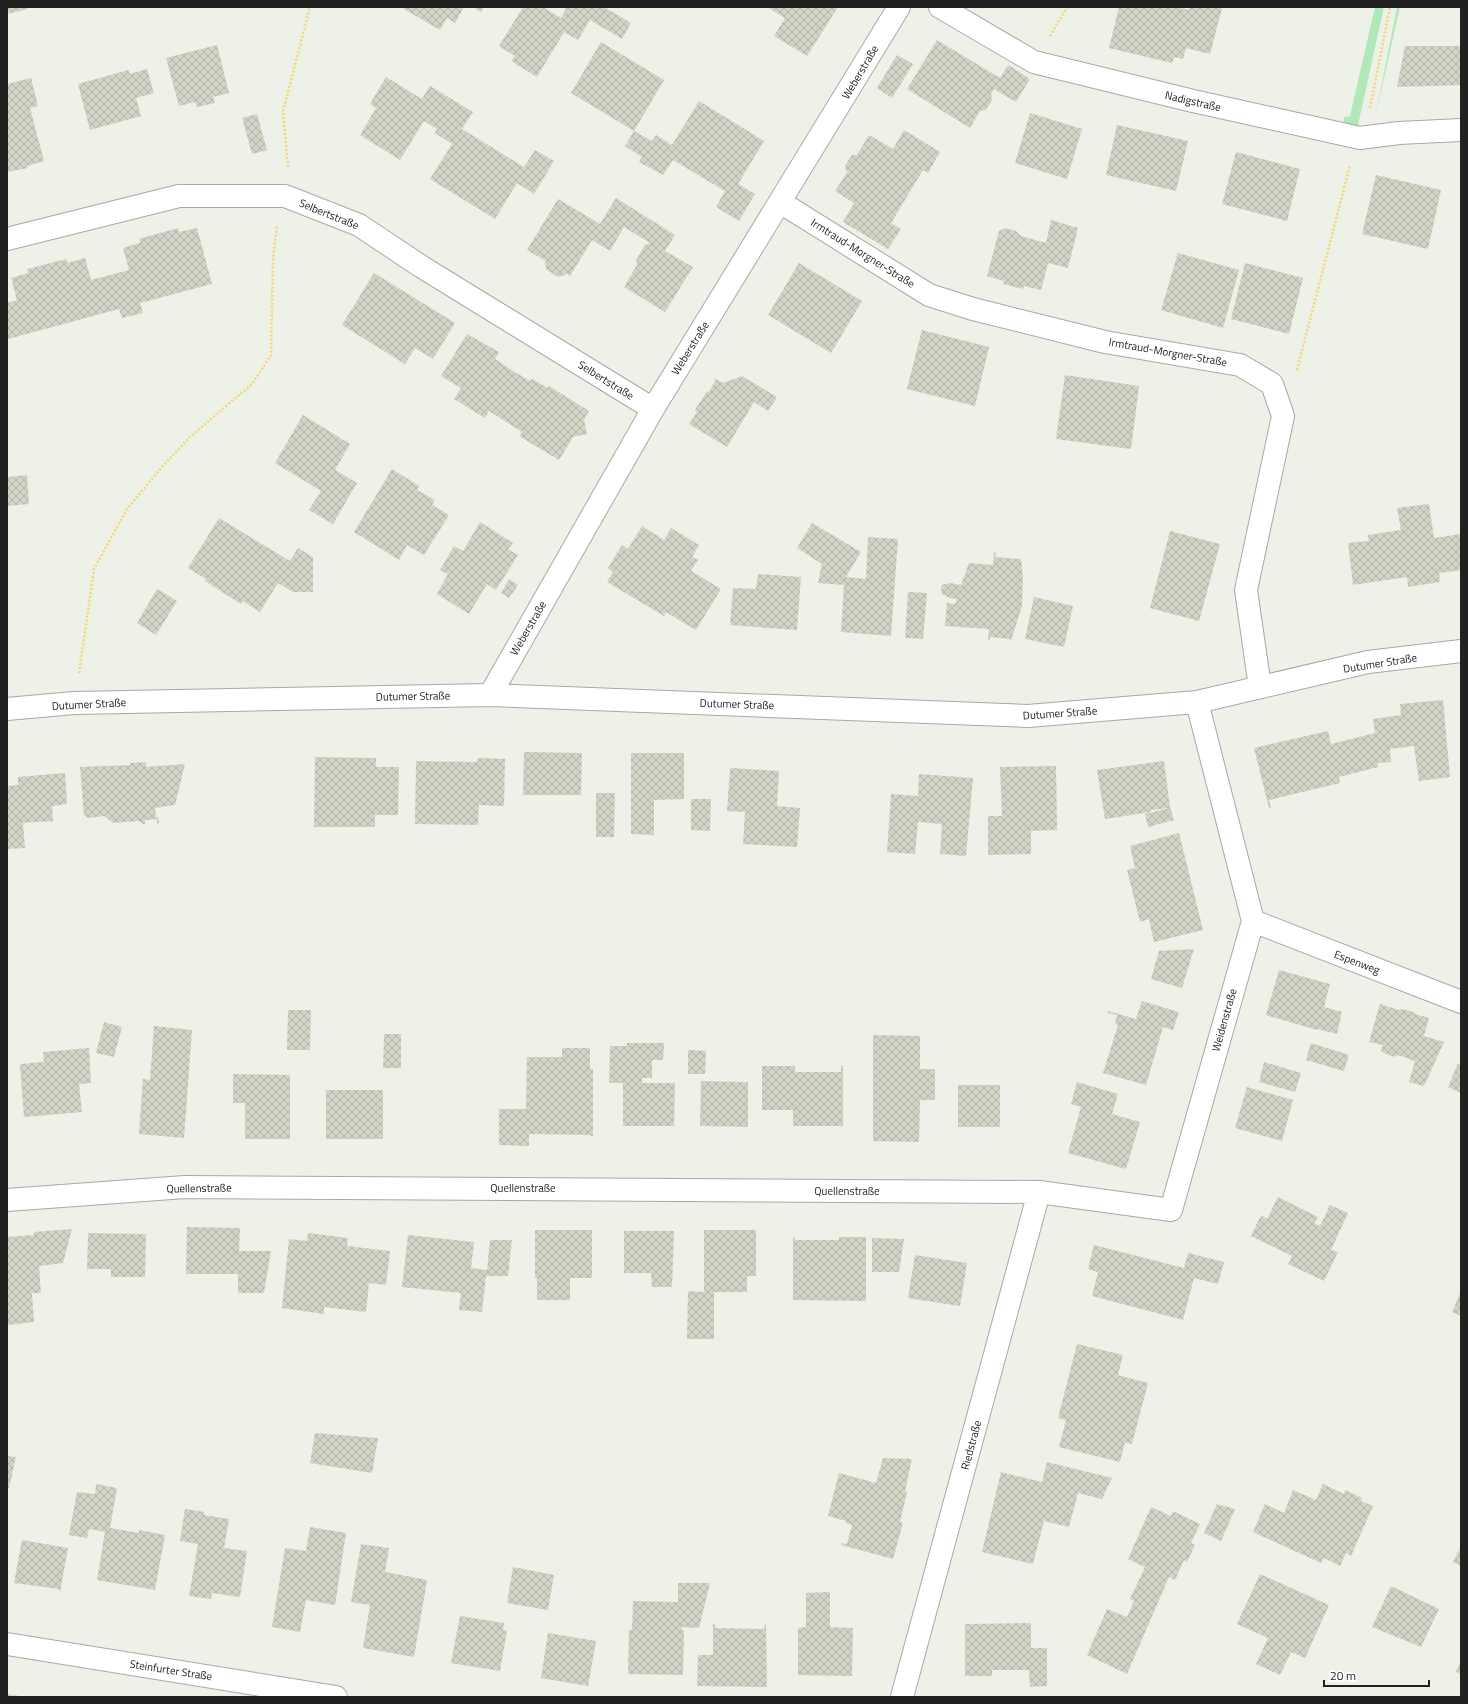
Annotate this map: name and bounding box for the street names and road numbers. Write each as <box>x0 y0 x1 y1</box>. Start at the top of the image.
street label: Weberstraße <box>838 42 883 102</box>
street label: Nadigstraße <box>1163 87 1223 115</box>
street label: Selbertstraße <box>297 195 362 233</box>
street label: Irmtraud-Morgner-Straße <box>808 214 918 292</box>
street label: Weberstraße <box>667 318 713 378</box>
street label: Irmtraud-Morgner-Straße <box>1108 334 1229 370</box>
street label: Selbertstraße <box>575 356 637 404</box>
street label: Weberstraße <box>506 597 550 658</box>
street label: Dutumer Straße <box>1342 649 1418 677</box>
street label: Dutumer Straße <box>376 687 451 705</box>
street label: Dutumer Straße <box>51 694 127 714</box>
street label: Dutumer Straße <box>699 695 775 713</box>
street label: Dutumer Straße <box>1022 702 1098 724</box>
street label: Espenweg <box>1332 946 1383 978</box>
street label: Weidenstraße <box>1207 986 1241 1053</box>
street label: Quellenstraße <box>166 1179 232 1197</box>
street label: Quellenstraße <box>490 1180 556 1196</box>
street label: Quellenstraße <box>814 1183 880 1199</box>
street label: Riedstraße <box>957 1418 985 1472</box>
street label: Steinfurter Straße <box>129 1656 214 1684</box>

